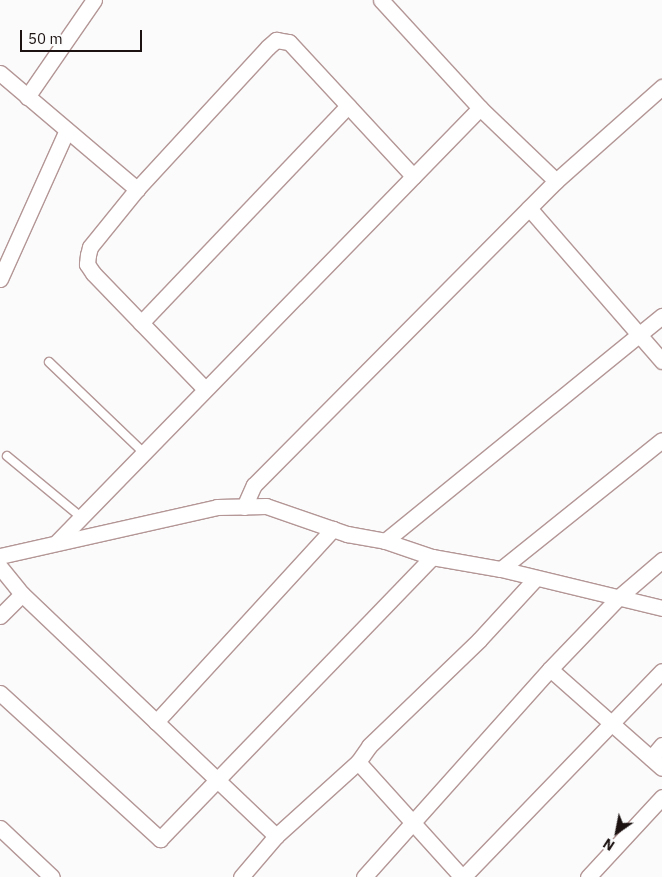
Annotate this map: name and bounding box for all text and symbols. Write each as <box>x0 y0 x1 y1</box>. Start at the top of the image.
scale bar <box>22 20 145 52</box>
text: 50 m <box>28 29 63 48</box>
north arrow <box>592 807 642 857</box>
text: N <box>600 834 618 855</box>

